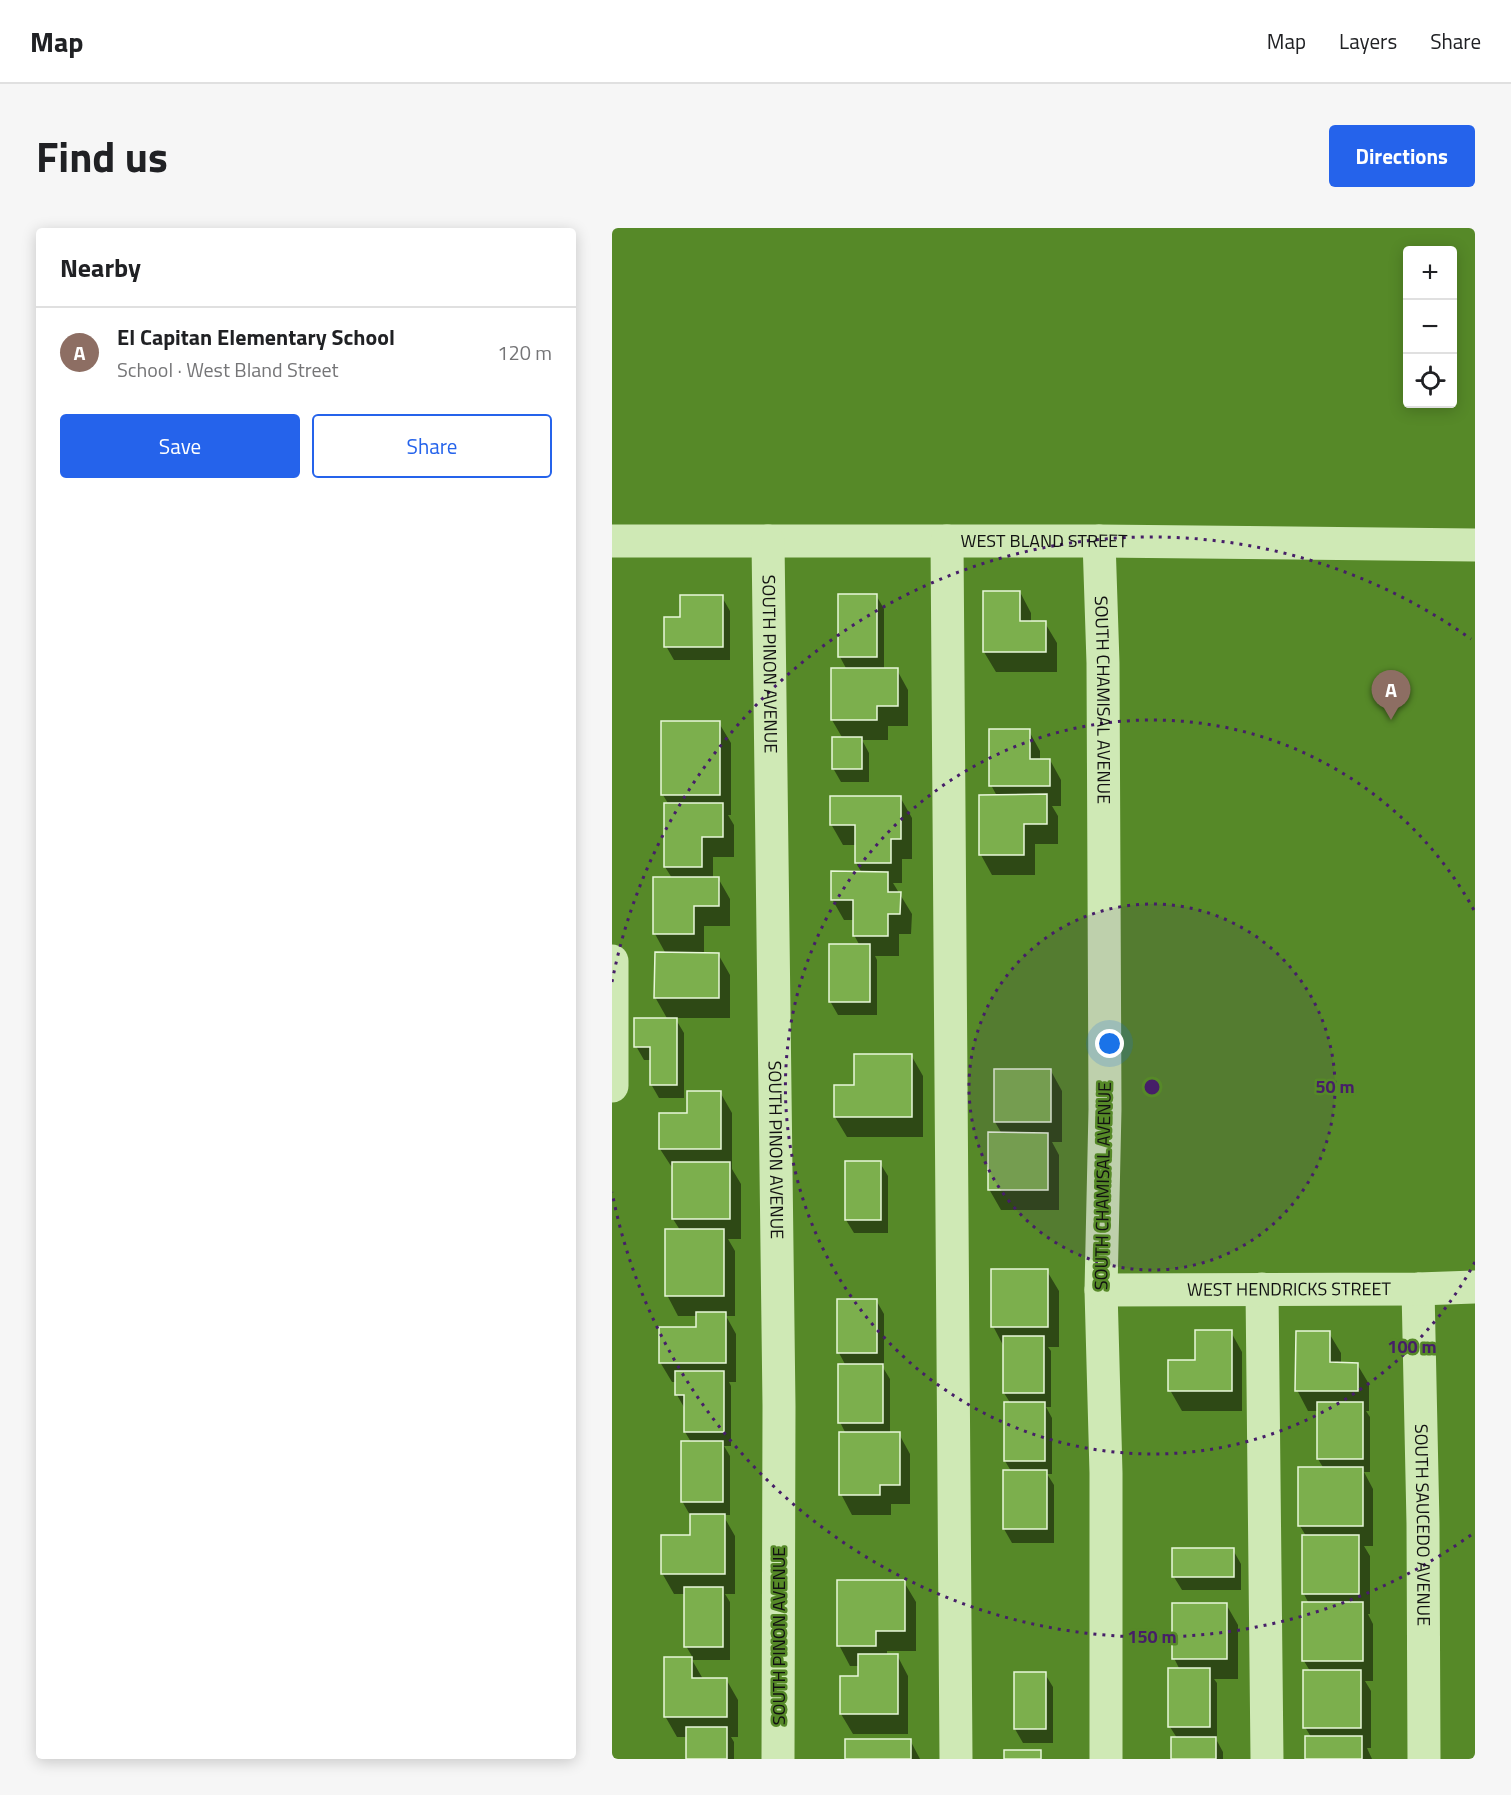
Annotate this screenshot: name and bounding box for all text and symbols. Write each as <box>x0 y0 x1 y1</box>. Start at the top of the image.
text: Map <box>30 20 84 63</box>
text: Map <box>1267 25 1306 57</box>
text: Layers <box>1339 25 1397 57</box>
text: Share <box>1430 25 1481 57</box>
text: Find us <box>36 124 168 188</box>
button: Directions <box>1329 125 1475 187</box>
map controls <box>1403 246 1457 408</box>
button: + <box>1403 246 1457 300</box>
text: Nearby <box>60 248 141 287</box>
button: − <box>1403 300 1457 354</box>
text: El Capitan Elementary School <box>117 320 395 354</box>
text: A <box>73 337 86 368</box>
text: 120 m <box>497 337 552 368</box>
text: School · West Bland Street <box>117 354 339 385</box>
button: locate <box>1403 354 1457 408</box>
button: Save <box>60 414 300 478</box>
button: Share <box>312 414 552 478</box>
street label: WEST BLAND STREET <box>960 527 1128 554</box>
street label: SOUTH PINON AVENUE <box>755 575 785 753</box>
street label: SOUTH CHAMISAL AVENUE <box>1088 595 1118 804</box>
pin: A <box>1372 670 1410 720</box>
your location <box>1095 1029 1124 1058</box>
street label: SOUTH PINON AVENUE <box>762 1060 791 1239</box>
text: 50 m <box>1315 1073 1355 1100</box>
centre of rings <box>1142 1077 1162 1097</box>
street label: SOUTH CHAMISAL AVENUE <box>1087 1082 1118 1290</box>
street label: WEST HENDRICKS STREET <box>1187 1275 1392 1303</box>
text: 100 m <box>1387 1333 1437 1360</box>
street label: SOUTH SAUCEDO AVENUE <box>1408 1424 1437 1626</box>
street label: SOUTH PINON AVENUE <box>765 1547 792 1725</box>
text: 150 m <box>1127 1623 1177 1650</box>

